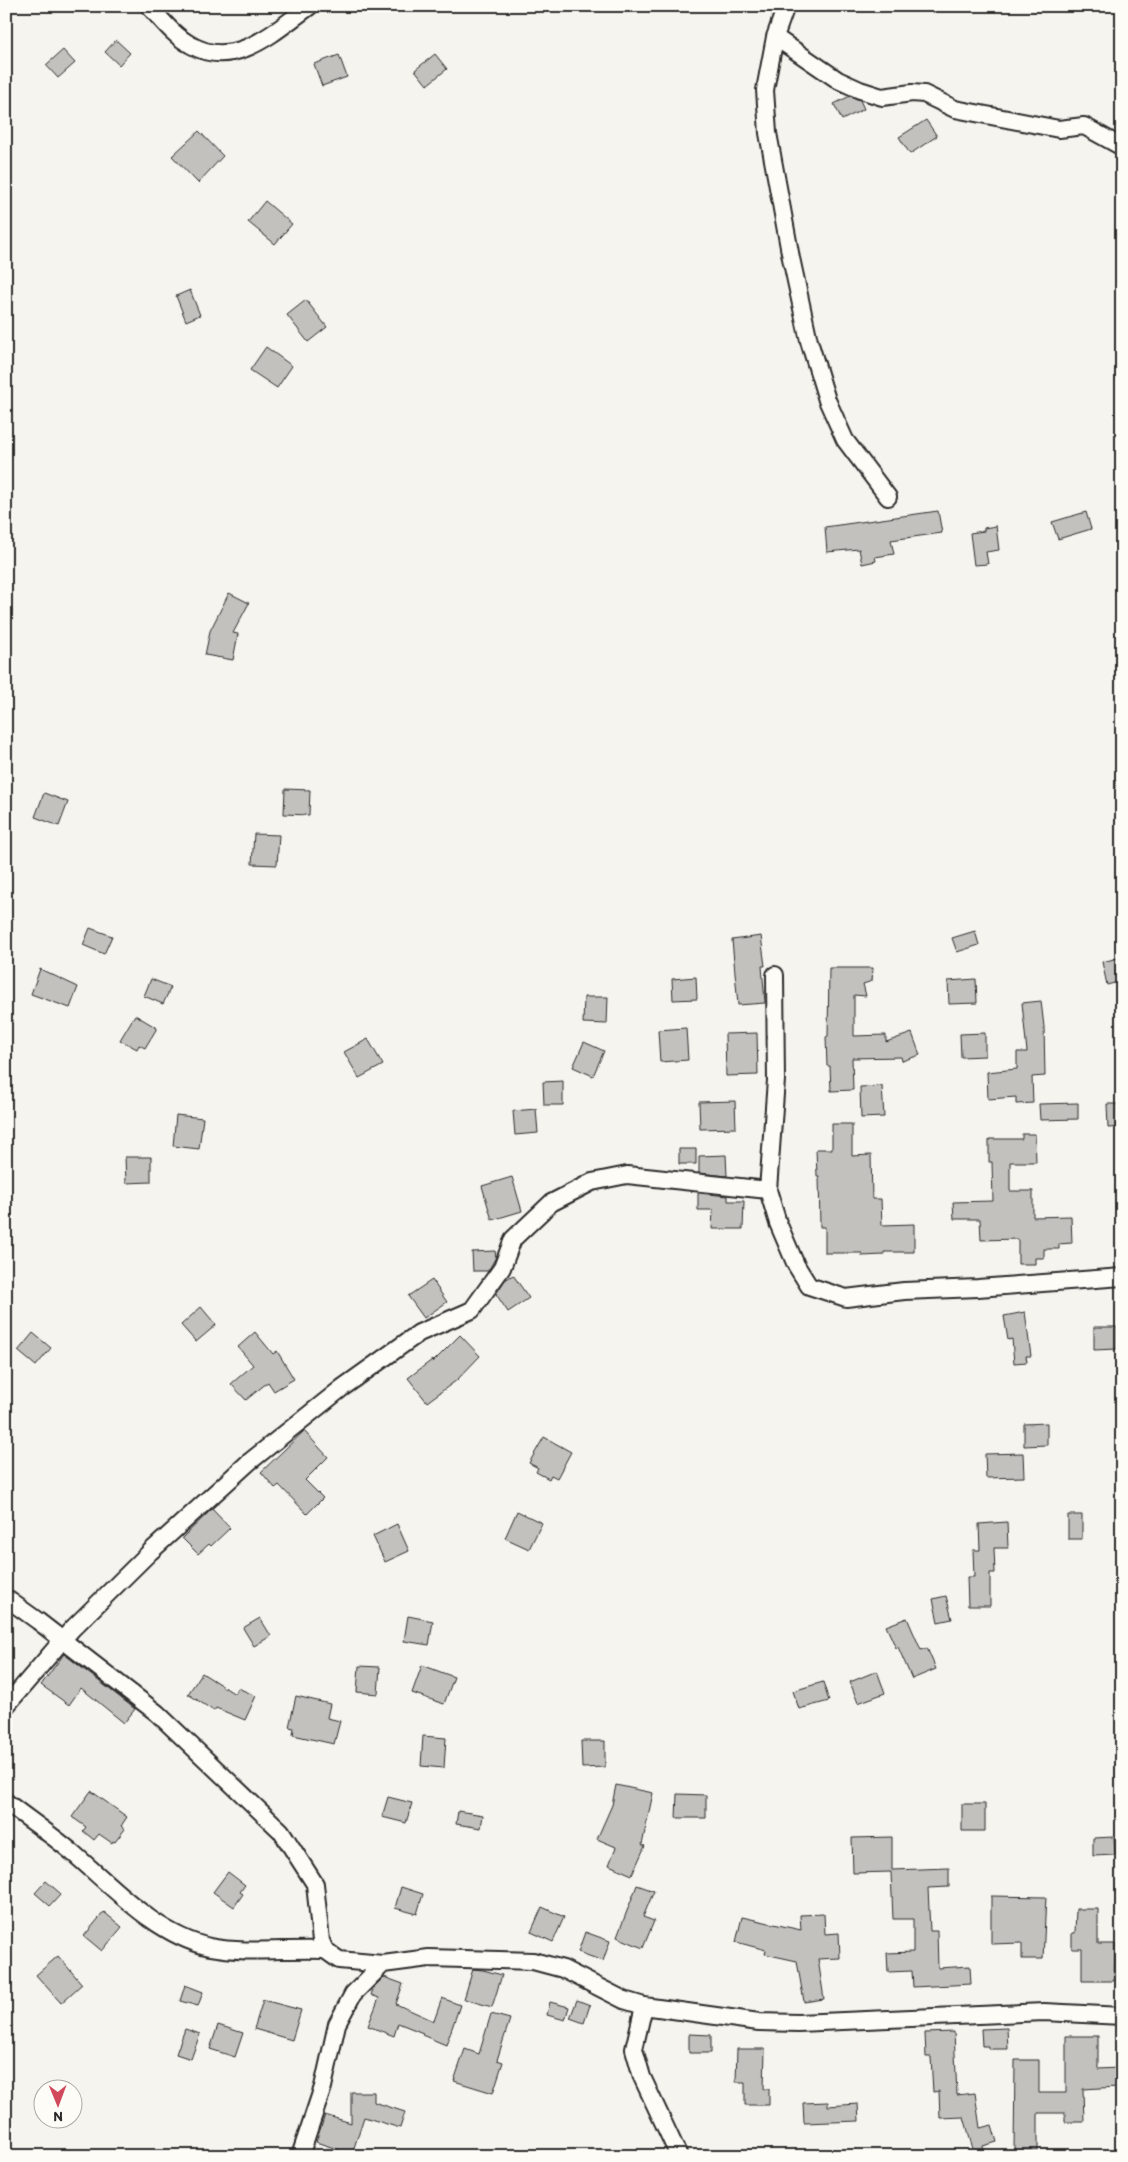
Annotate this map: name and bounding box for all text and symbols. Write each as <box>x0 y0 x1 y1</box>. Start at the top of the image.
north arrow <box>32 2080 82 2130</box>
text: N <box>53 2108 63 2125</box>

